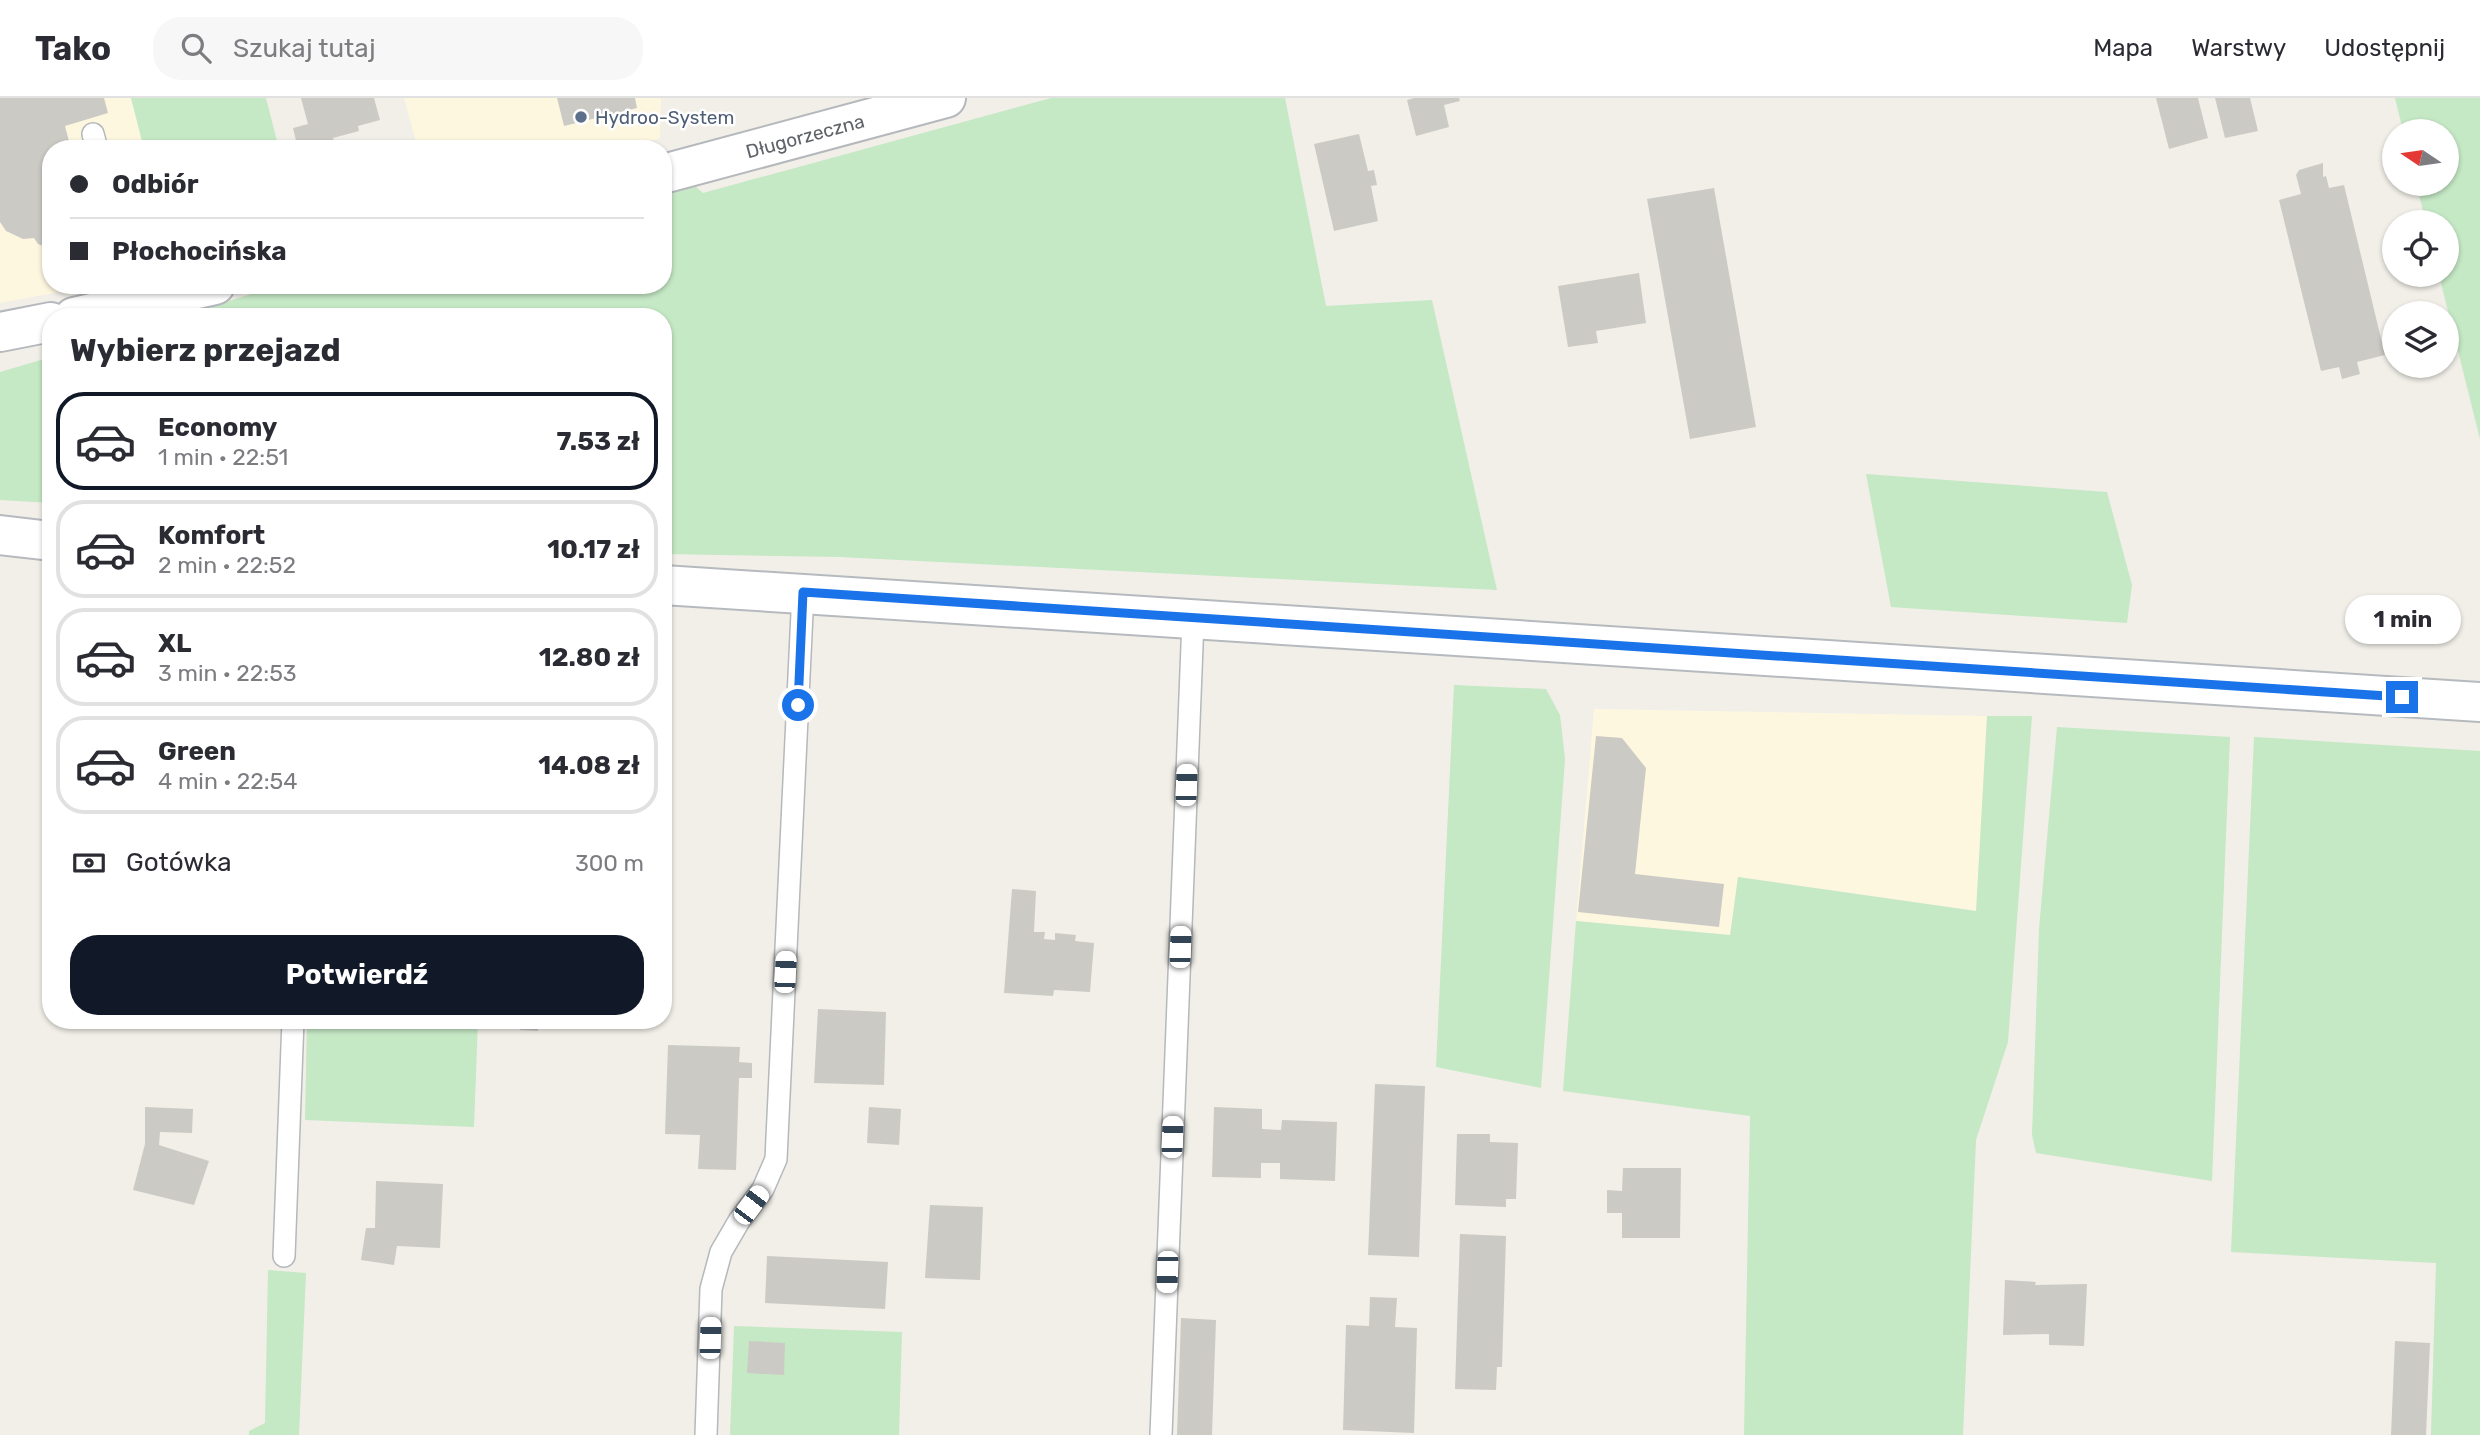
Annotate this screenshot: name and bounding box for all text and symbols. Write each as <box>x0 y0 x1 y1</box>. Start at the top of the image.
search box <box>153 17 643 80</box>
text: Tako <box>35 29 111 68</box>
icon: search <box>177 29 215 67</box>
text: Szukaj tutaj <box>233 33 376 64</box>
text: Mapa <box>2093 34 2153 62</box>
text: Warstwy <box>2191 34 2286 62</box>
text: Udostępnij <box>2324 34 2445 62</box>
place label: Hydroo-System <box>595 106 734 129</box>
marker: Hydroo-System <box>573 109 589 125</box>
street label: Długorzeczna <box>743 109 867 163</box>
north arrow <box>2382 119 2459 196</box>
map controls <box>2382 119 2459 378</box>
text: Odbiór <box>112 169 198 200</box>
button: locate <box>2382 210 2459 287</box>
text: Płochocińska <box>112 236 287 267</box>
button: layers <box>2382 301 2459 378</box>
text: Wybierz przejazd <box>70 331 341 369</box>
icon: car <box>74 410 137 473</box>
text: Economy <box>158 412 277 443</box>
text: 7.53 zł <box>556 426 640 457</box>
text: 1 min · 22:51 <box>158 443 288 471</box>
icon: car <box>74 518 137 581</box>
text: Komfort <box>158 520 265 551</box>
text: 10.17 zł <box>547 534 640 565</box>
text: 2 min · 22:52 <box>158 551 296 579</box>
callout: 1 min <box>2344 596 2460 644</box>
text: 1 min <box>2374 605 2432 633</box>
icon: car <box>74 626 137 689</box>
text: XL <box>158 628 191 659</box>
text: 12.80 zł <box>539 642 640 673</box>
text: 3 min · 22:53 <box>158 659 297 687</box>
route end <box>2386 681 2418 713</box>
route start <box>782 689 814 721</box>
icon: car <box>74 734 137 797</box>
text: Green <box>158 736 236 767</box>
text: 14.08 zł <box>538 750 640 781</box>
car <box>1175 764 1198 806</box>
text: 4 min · 22:54 <box>158 767 298 795</box>
icon: cash <box>70 844 108 882</box>
text: Gotówka <box>126 847 232 878</box>
text: 300 m <box>575 849 644 877</box>
car <box>1169 926 1192 968</box>
button: Potwierdź <box>70 935 644 1015</box>
car <box>774 950 797 994</box>
car <box>1161 1116 1184 1158</box>
car <box>730 1182 773 1228</box>
car <box>1156 1251 1179 1293</box>
car <box>699 1317 722 1359</box>

